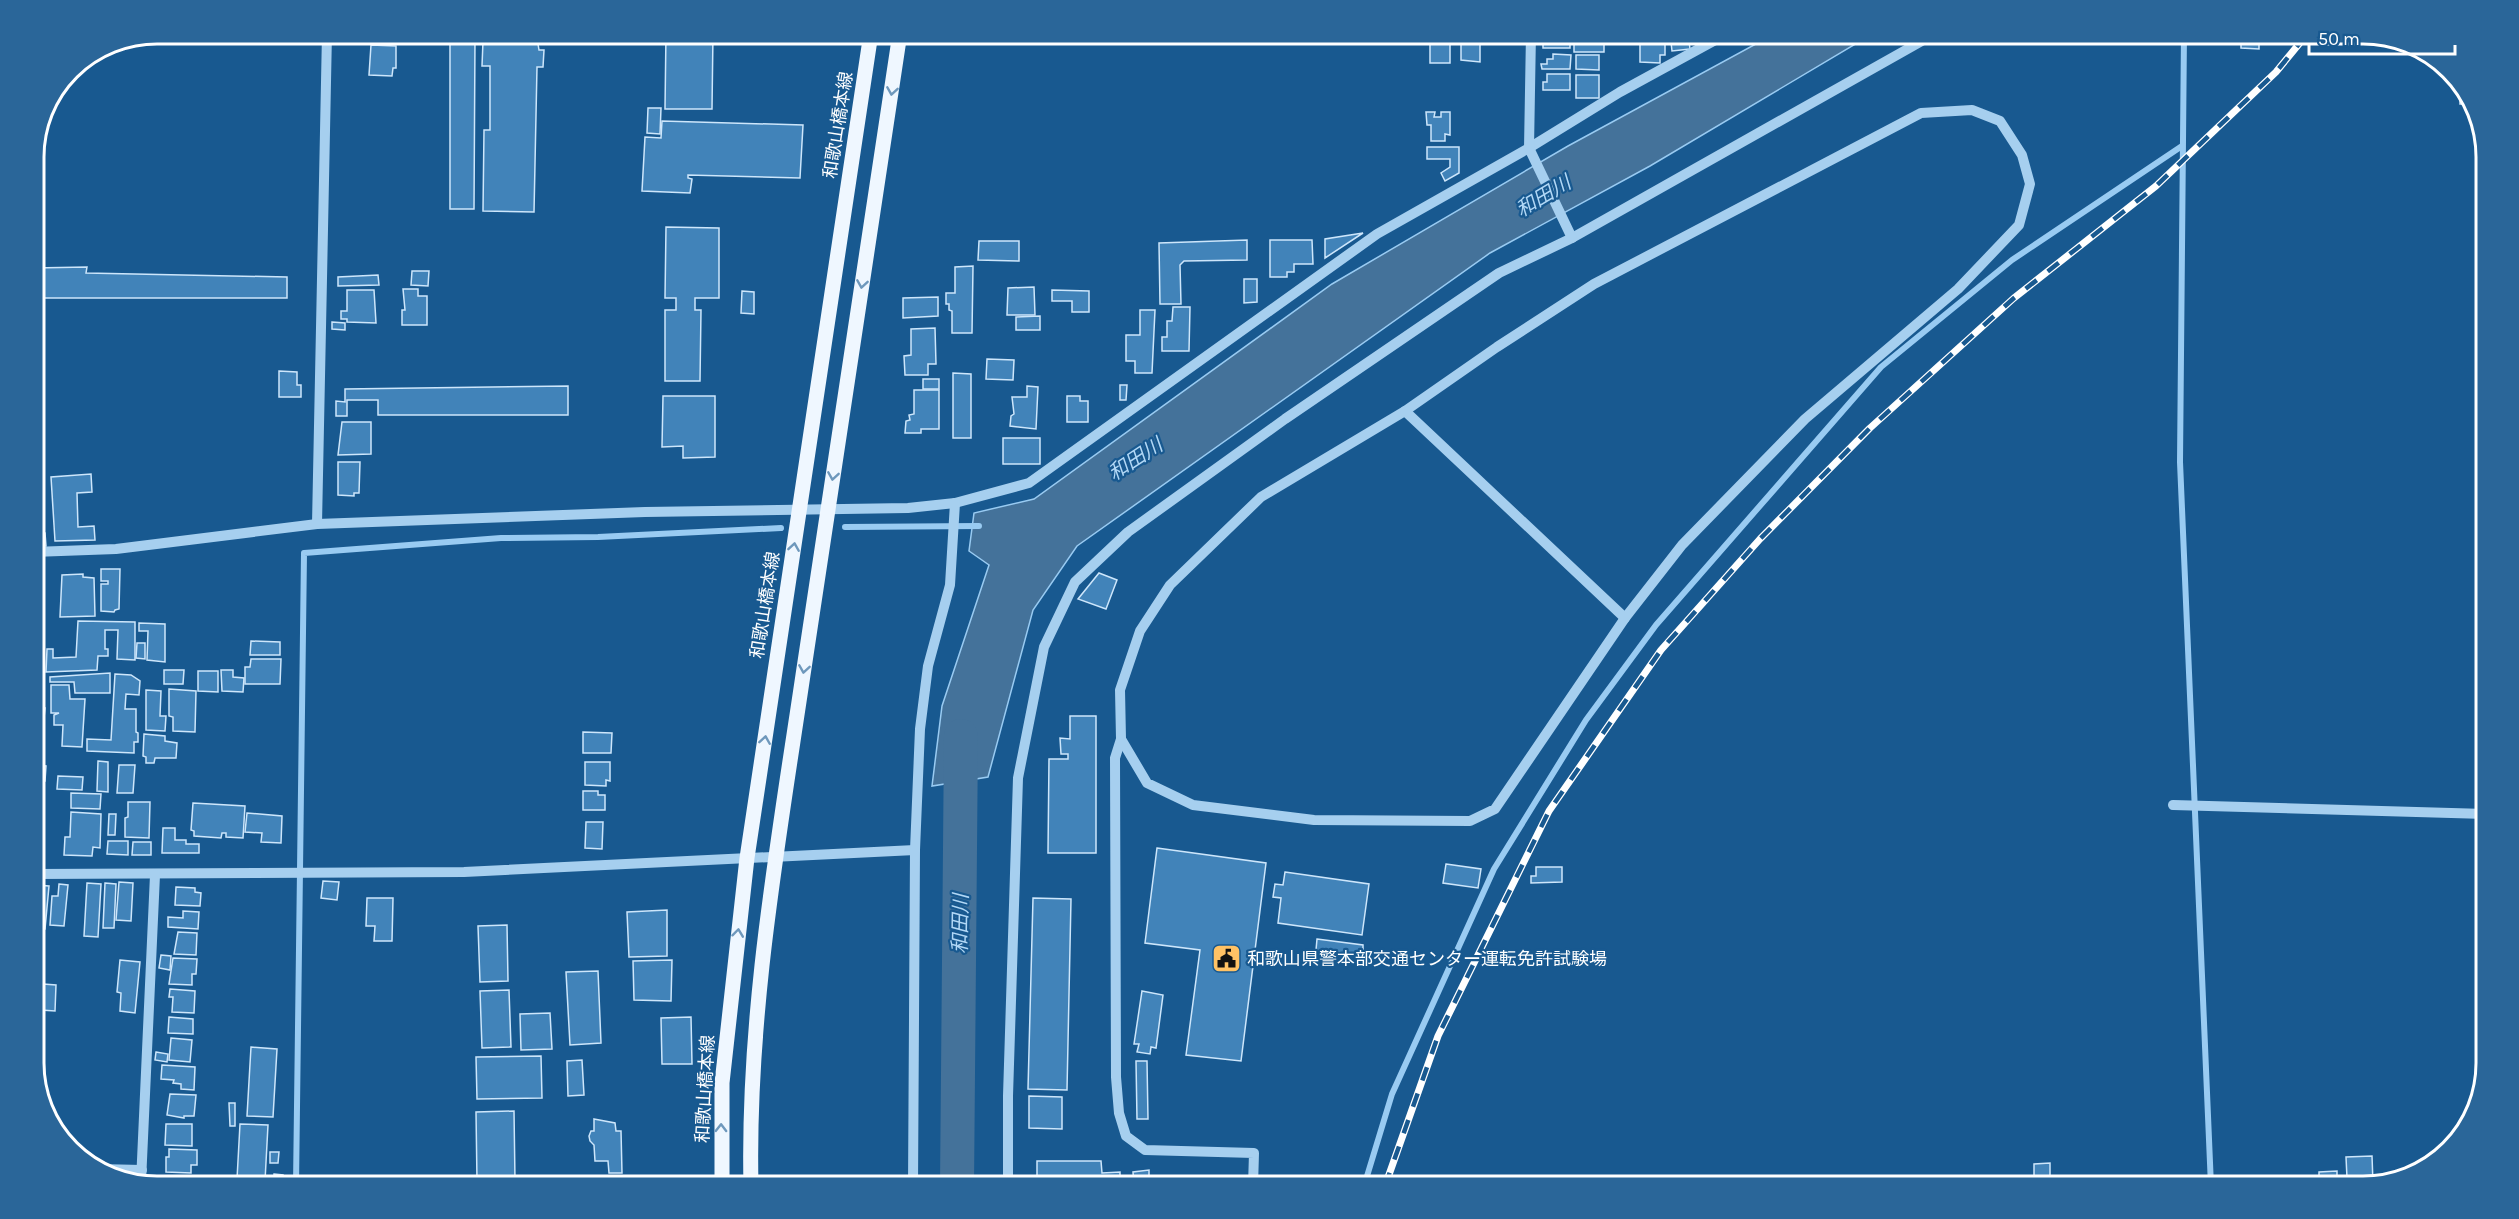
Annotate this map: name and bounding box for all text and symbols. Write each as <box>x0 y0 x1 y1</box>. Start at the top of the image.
scale bar <box>2309 18 2454 56</box>
text: 50 m <box>2318 28 2360 50</box>
street label: 和歌山橋本線 <box>819 70 857 180</box>
one-way arrow <box>886 86 898 95</box>
water label: 和田川 <box>1512 170 1577 222</box>
one-way arrow <box>857 279 869 288</box>
water label: 和田川 <box>1104 432 1168 485</box>
one-way arrow <box>828 472 840 481</box>
one-way arrow <box>787 543 799 552</box>
street label: 和歌山橋本線 <box>746 550 784 660</box>
one-way arrow <box>799 665 811 674</box>
one-way arrow <box>758 736 770 745</box>
water label: 和田川 <box>948 892 973 954</box>
one-way arrow <box>731 929 744 938</box>
public building icon: 和歌山県警本部交通センター運転免許試験場 <box>1210 943 1242 975</box>
place label: 和歌山県警本部交通センター運転免許試験場 <box>1247 948 1607 970</box>
street label: 和歌山橋本線 <box>691 1034 719 1144</box>
one-way arrow <box>715 1123 727 1132</box>

